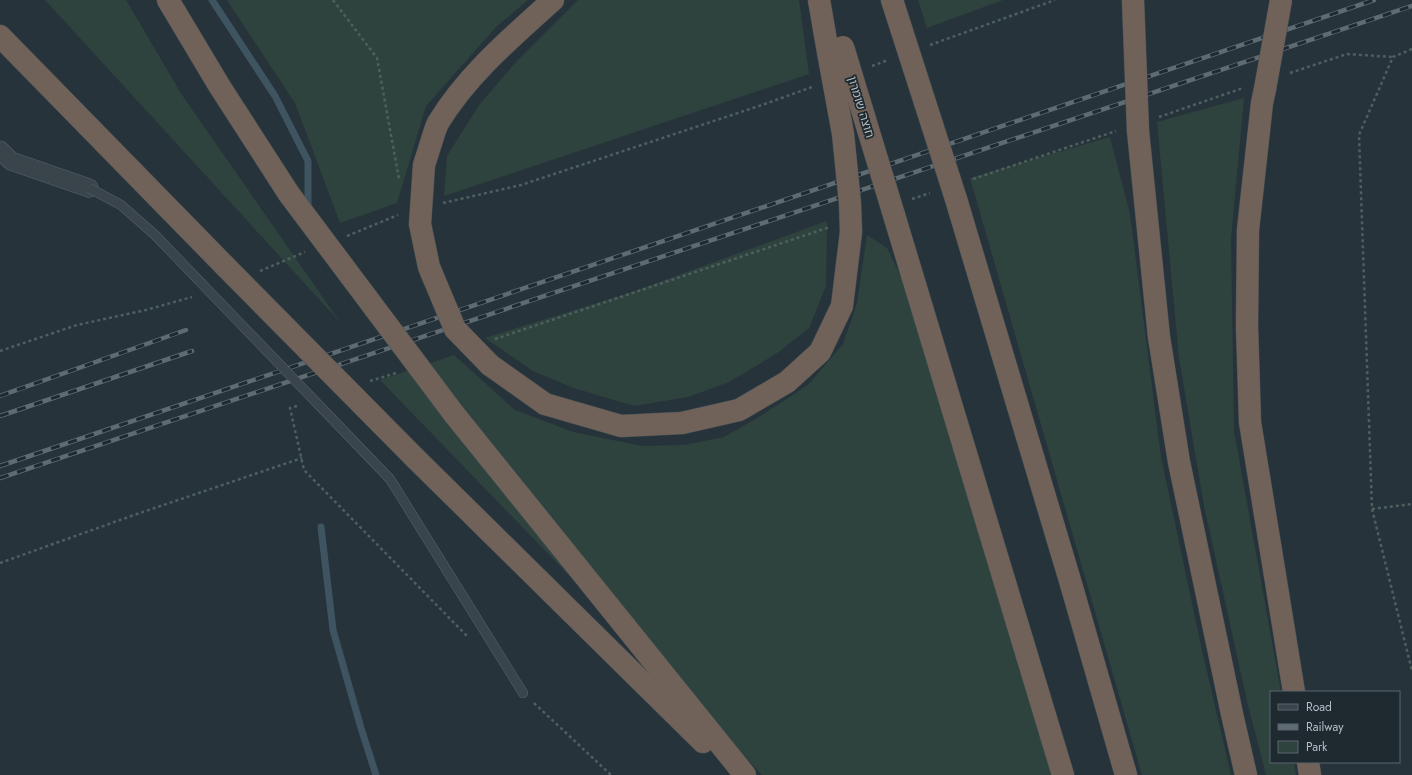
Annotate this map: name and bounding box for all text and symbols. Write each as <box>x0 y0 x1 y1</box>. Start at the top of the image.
street label: חוצה שומרון <box>843 74 879 140</box>
legend <box>1270 691 1400 763</box>
text: Road <box>1306 698 1332 716</box>
text: Railway <box>1306 718 1344 736</box>
text: Park <box>1306 738 1328 756</box>

